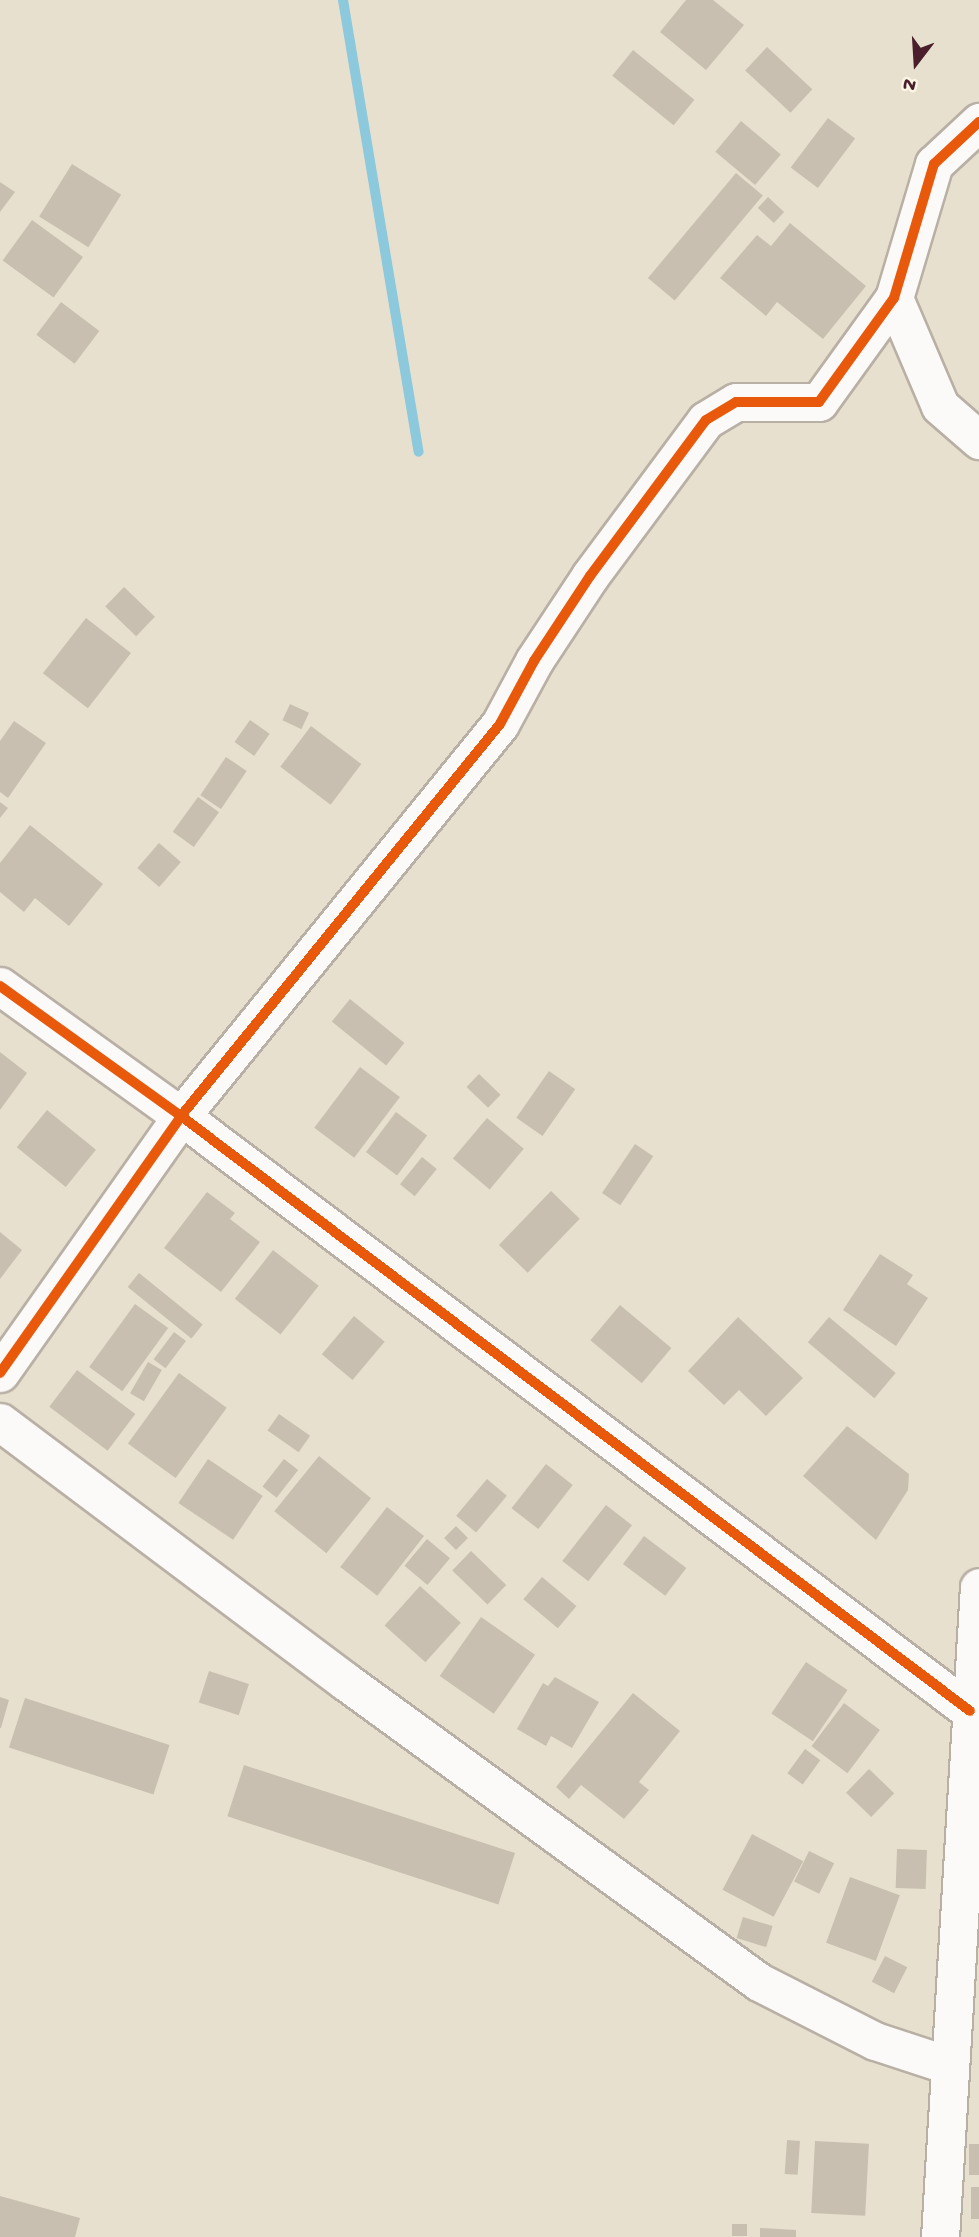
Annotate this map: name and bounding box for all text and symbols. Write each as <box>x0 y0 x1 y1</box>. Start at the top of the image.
north arrow <box>881 28 951 98</box>
text: N <box>900 71 919 96</box>

